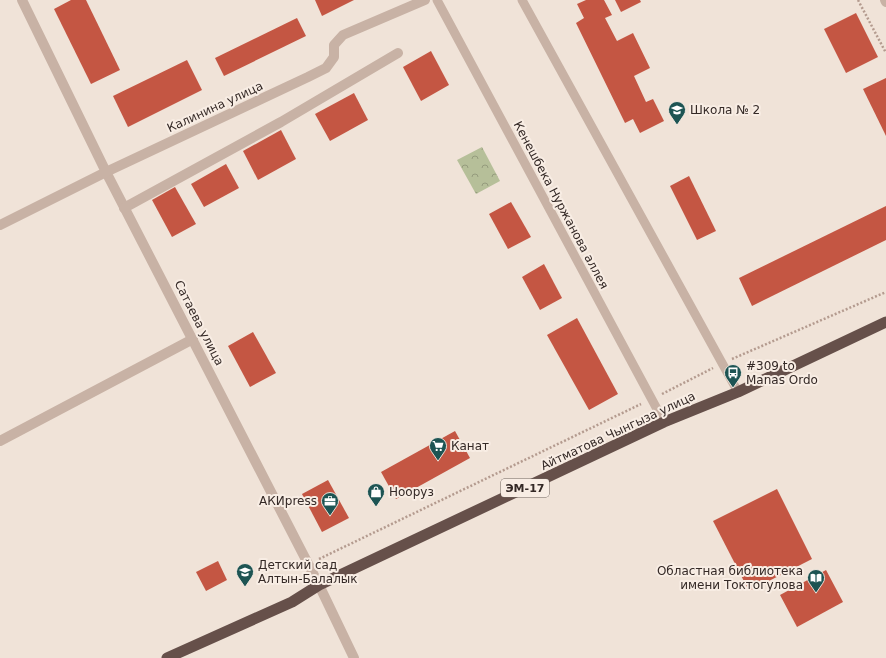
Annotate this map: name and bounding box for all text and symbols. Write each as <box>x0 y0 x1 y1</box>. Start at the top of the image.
street label: Калинина улица <box>165 79 265 135</box>
school or university icon: Школа № 2 <box>667 100 687 125</box>
place label: Школа № 2 <box>690 103 760 117</box>
street label: Кенешбека Нуржанова аллея <box>511 119 611 291</box>
street label: Сатаева улица <box>171 278 227 368</box>
place label: #309 to Manas Ordo <box>746 359 818 387</box>
bus stop icon: #309 to Manas Ordo <box>723 363 743 388</box>
street label: Айтматова Чынгыза улица <box>538 389 698 473</box>
supermarket icon: Канат <box>428 436 448 461</box>
place label: Канат <box>451 439 489 453</box>
road number: ЭМ-17 <box>501 479 549 497</box>
shop icon: Нооруз <box>366 482 386 507</box>
place label: Нооруз <box>389 485 434 499</box>
office icon: АКИpress <box>320 491 340 516</box>
place label: АКИpress <box>259 494 317 508</box>
place label: Детский сад Алтын-Балалык <box>258 558 358 586</box>
school or university icon: Детский сад Алтын-Балалык <box>235 562 255 587</box>
place label: Областная библиотека имени Токтогулова <box>657 564 803 592</box>
library icon: Областная библиотека имени Токтогулова <box>806 568 826 593</box>

